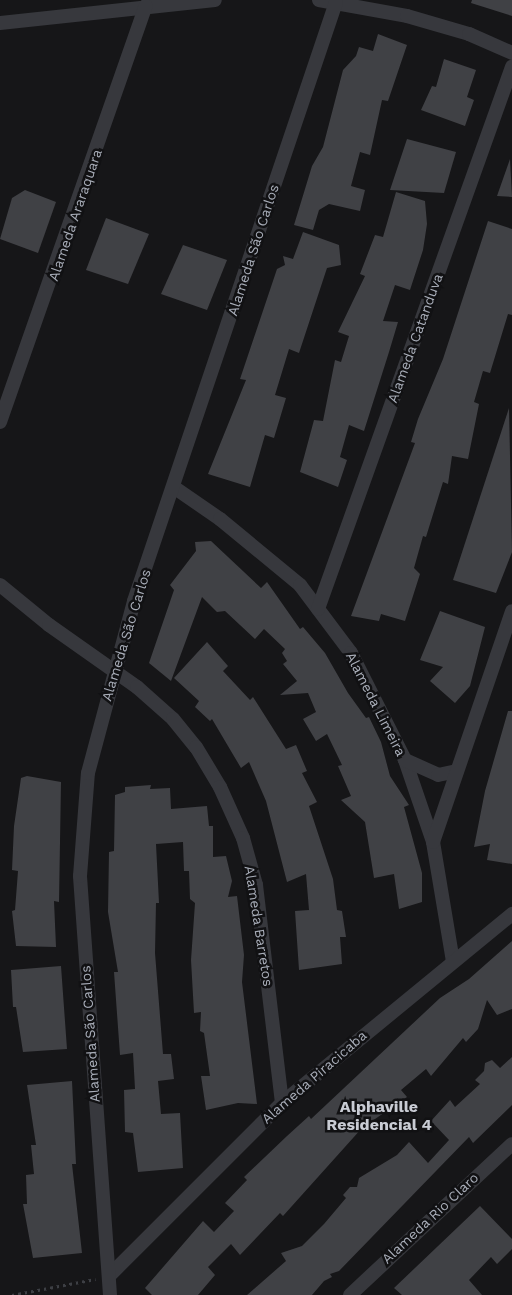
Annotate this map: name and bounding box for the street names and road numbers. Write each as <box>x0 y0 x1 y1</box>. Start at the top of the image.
street label: Alameda Araraquara <box>44 146 106 284</box>
street label: Alameda São Carlos <box>224 182 282 318</box>
street label: Alameda Catanduva <box>384 271 446 405</box>
street label: Alameda São Carlos <box>98 567 154 703</box>
street label: Alameda Limeira <box>342 649 410 759</box>
street label: Alameda Barretos <box>241 864 277 988</box>
street label: Alameda São Carlos <box>77 965 103 1103</box>
street label: Alameda Piracicaba <box>258 1027 370 1127</box>
street label: Alameda Rio Claro <box>378 1169 482 1267</box>

